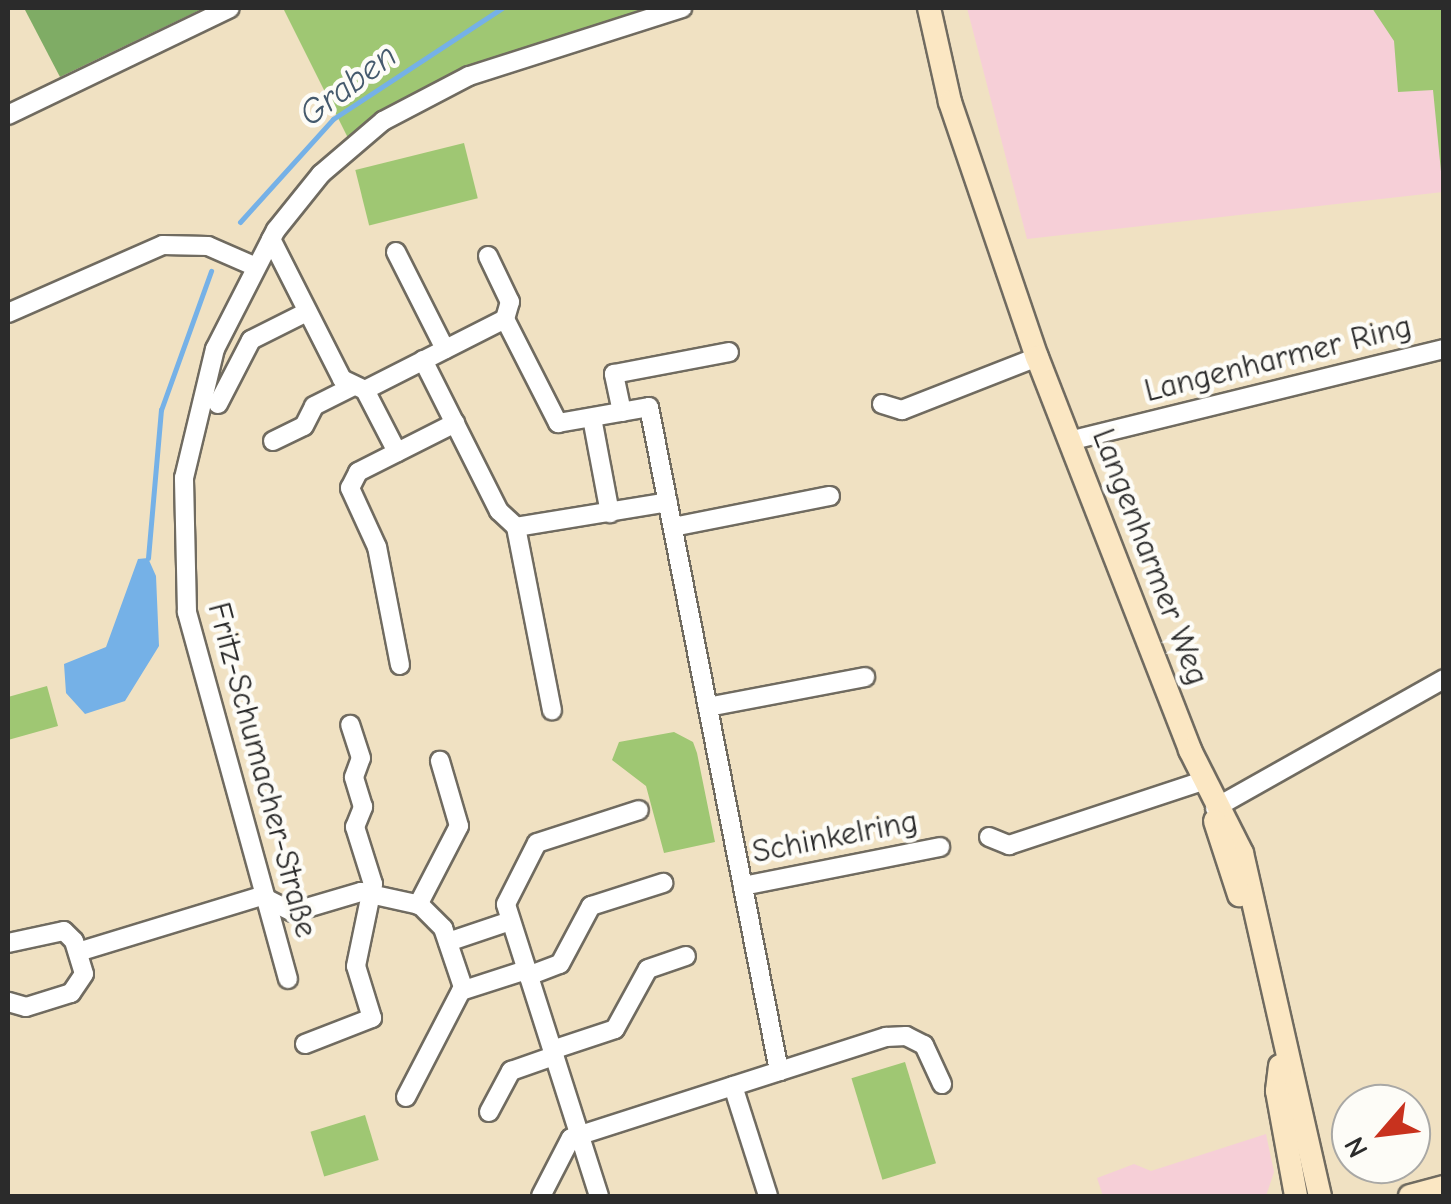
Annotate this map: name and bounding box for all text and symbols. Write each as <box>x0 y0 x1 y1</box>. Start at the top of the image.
water label: Graben <box>291 35 405 135</box>
street label: Langenharmer Ring <box>1141 307 1415 411</box>
street label: Langenharmer Weg <box>1083 424 1217 690</box>
street label: Fritz-Schumacher-Straße <box>199 598 325 942</box>
street label: Schinkelring <box>749 802 921 872</box>
north arrow <box>1331 1084 1431 1184</box>
text: N <box>1338 1132 1375 1163</box>

